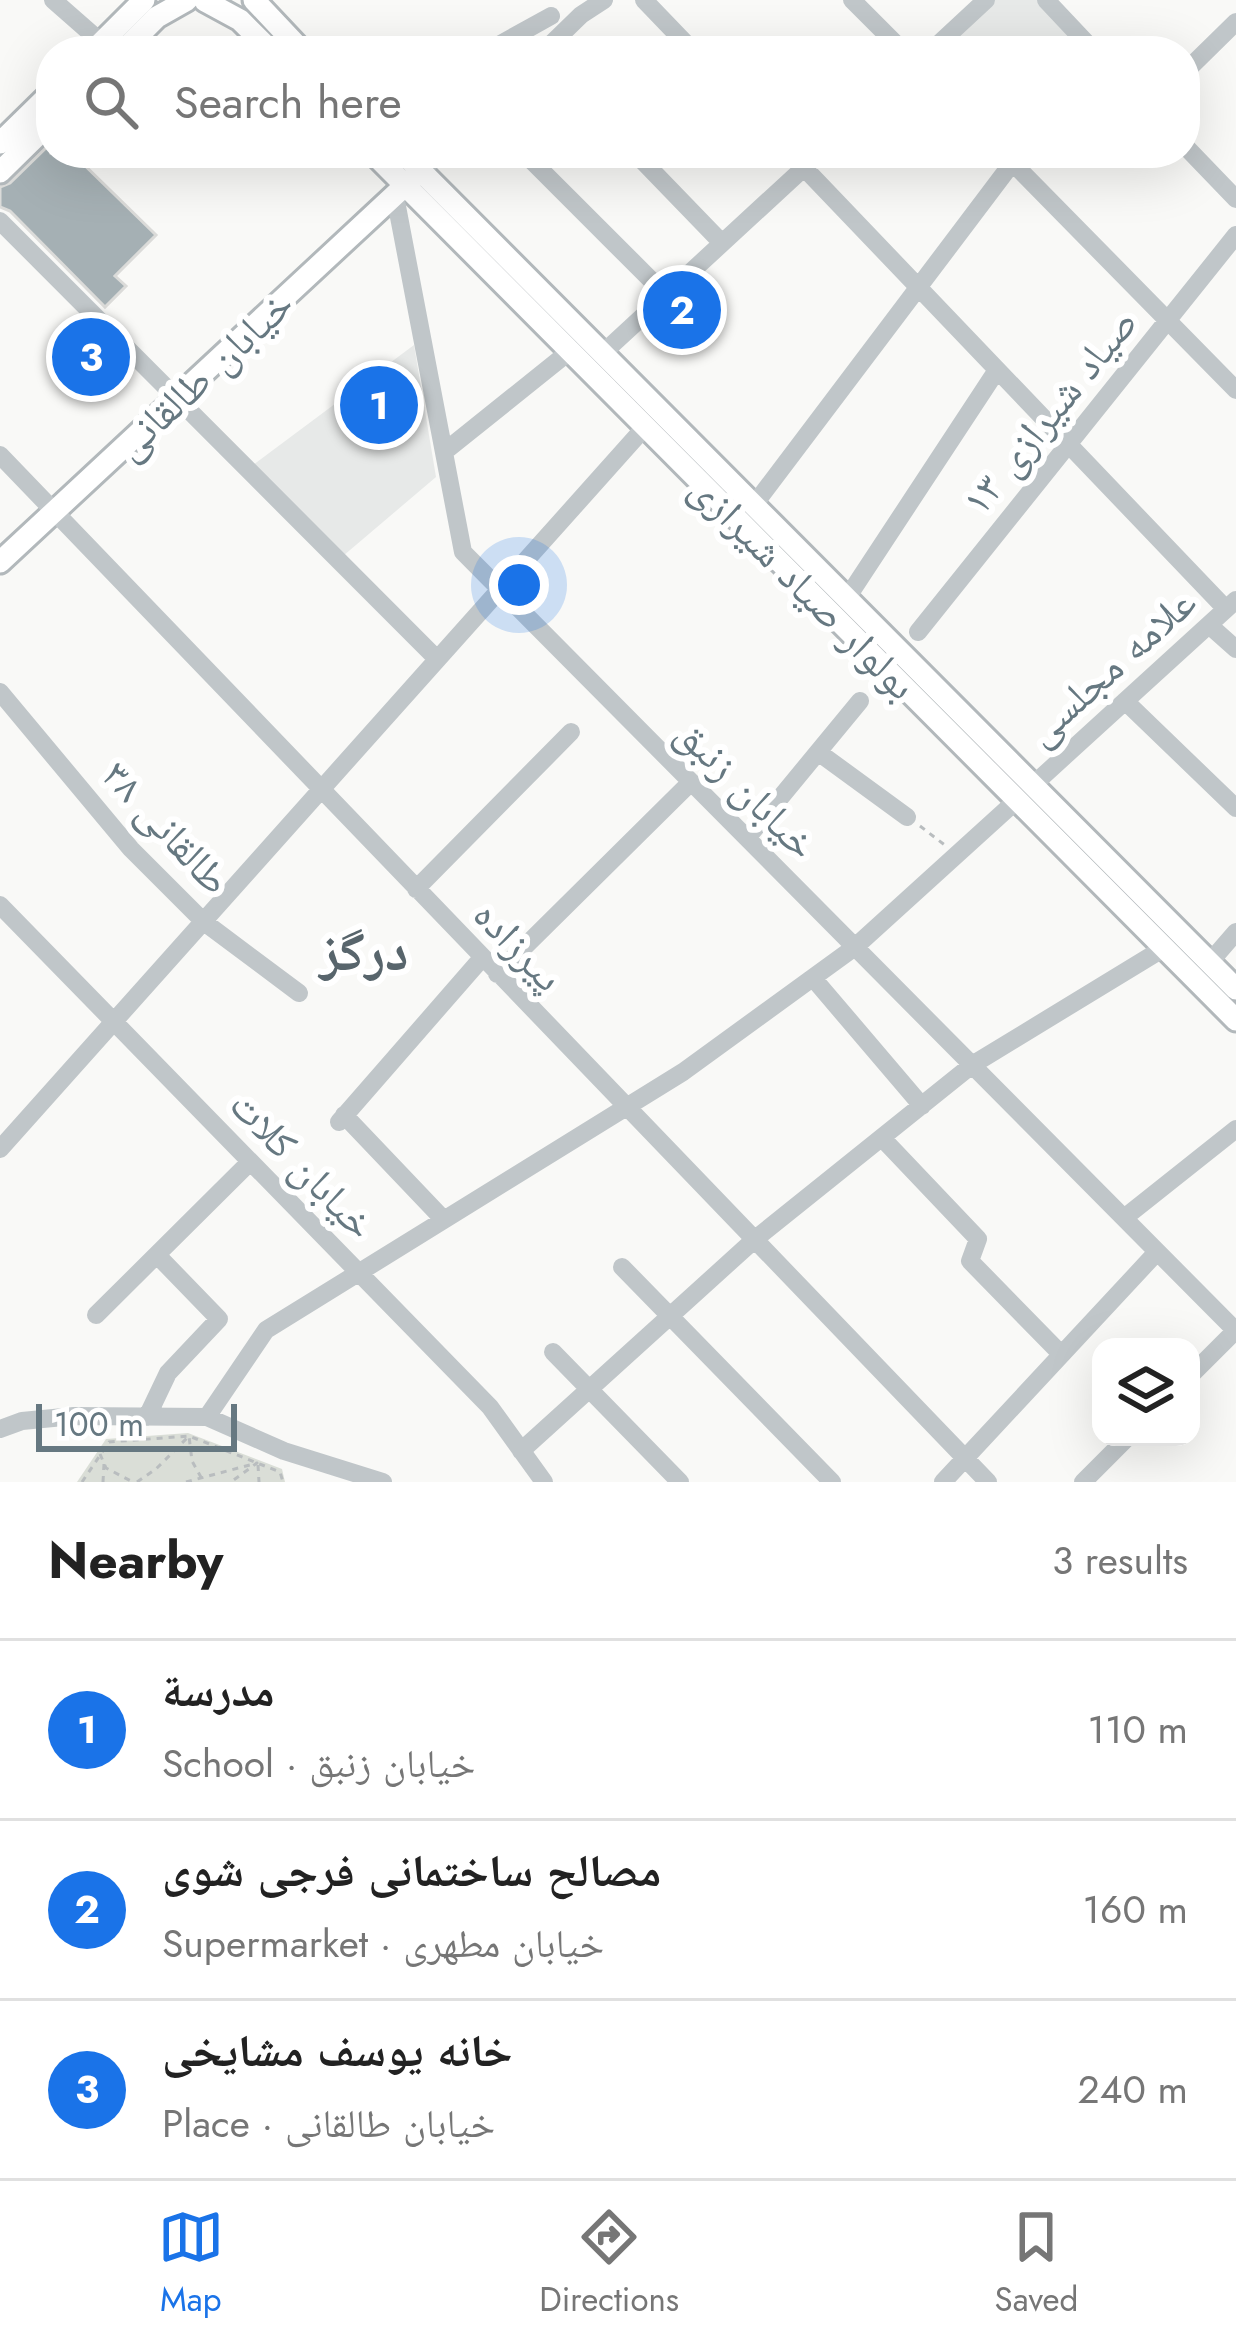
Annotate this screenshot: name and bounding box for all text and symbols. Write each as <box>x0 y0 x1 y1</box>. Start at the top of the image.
search box <box>36 36 1200 168</box>
icon: search <box>78 69 144 135</box>
text: Search here <box>174 70 402 135</box>
pin: 2 <box>643 265 721 355</box>
street label: خیابان طالقانی <box>100 275 307 474</box>
street label: صیاد شیرازی ۱۳ <box>947 295 1152 528</box>
pin: 3 <box>52 312 130 402</box>
pin: 1 <box>340 360 418 450</box>
street label: بولوار صیاد شیرازی <box>676 459 931 714</box>
your location <box>489 555 549 615</box>
street label: علامه مجلسی <box>1011 573 1209 760</box>
street label: خیابان زنبق <box>662 704 831 873</box>
street label: طالقانی ۳۸ <box>88 746 245 908</box>
street label: پیرزاده <box>459 886 578 1005</box>
district label: درگز <box>317 912 409 990</box>
street label: خیابان کلات <box>216 1076 390 1253</box>
map controls <box>1092 1338 1200 1446</box>
button: layers <box>1092 1338 1200 1446</box>
scale bar <box>36 1398 237 1451</box>
text: 100 m <box>54 1401 144 1448</box>
text: Nearby <box>48 1523 223 1597</box>
text: 3 results <box>1052 1532 1188 1589</box>
text: مدرسة <box>162 1658 275 1723</box>
text: 1 <box>77 1701 97 1758</box>
text: 110 m <box>1087 1701 1188 1758</box>
text: School · خیابان زنبق <box>162 1735 475 1792</box>
text: مصالح ساختمانی فرجی شوی <box>162 1838 661 1903</box>
text: 2 <box>74 1881 100 1938</box>
text: 160 m <box>1082 1881 1188 1938</box>
text: Supermarket · خیابان مطهری <box>162 1915 604 1972</box>
text: خانه یوسف مشایخی <box>162 2018 513 2083</box>
text: 3 <box>75 2061 99 2118</box>
text: 240 m <box>1078 2061 1188 2118</box>
text: Place · خیابان طالقانی <box>162 2095 495 2152</box>
tab: Map <box>158 2204 224 2323</box>
tab: Directions <box>539 2204 679 2323</box>
tab: Saved <box>995 2204 1078 2323</box>

